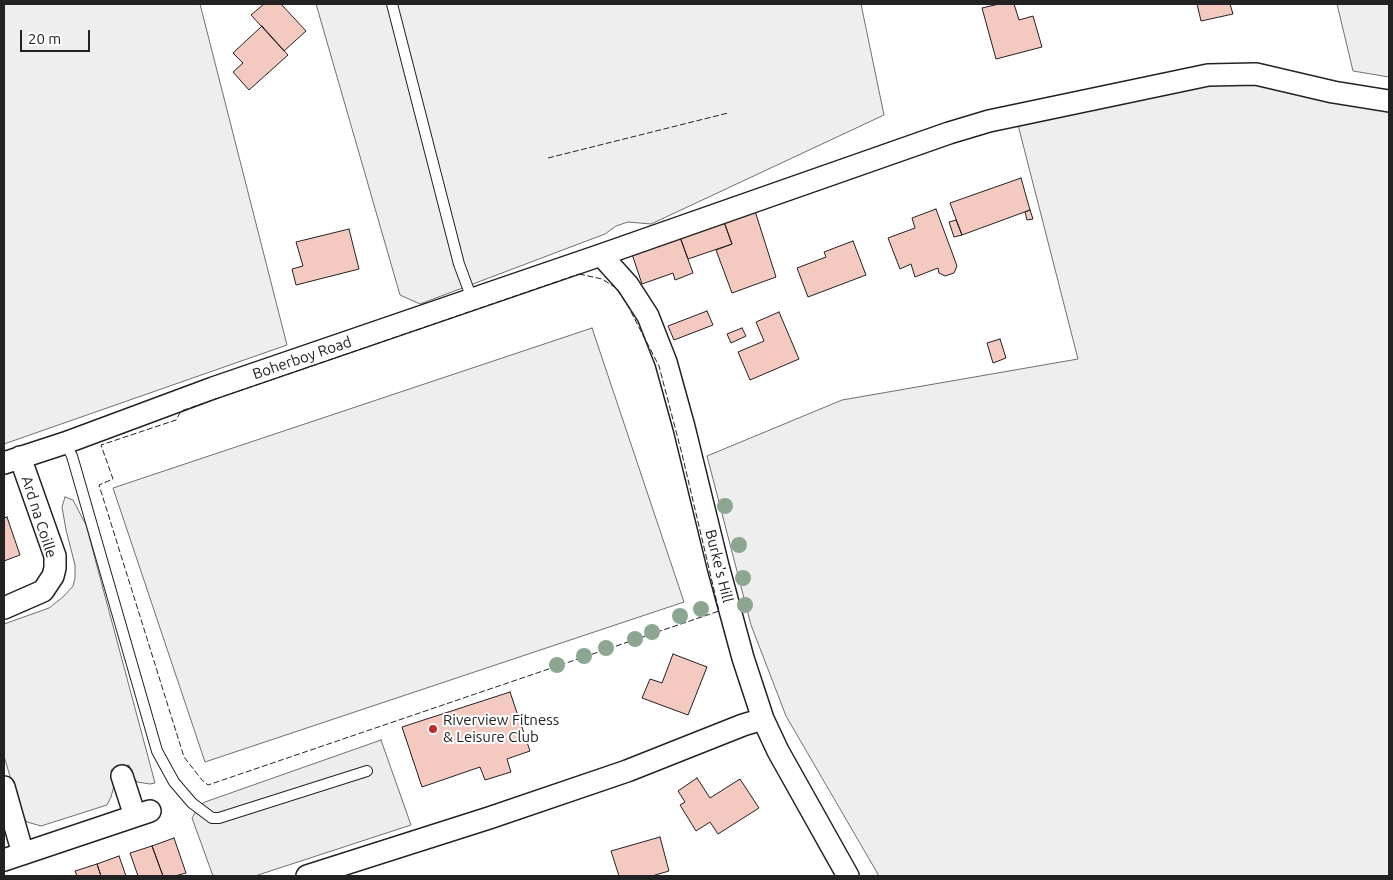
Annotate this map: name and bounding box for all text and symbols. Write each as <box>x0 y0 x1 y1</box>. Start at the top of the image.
scale bar <box>22 20 92 52</box>
text: 20 m <box>28 30 61 47</box>
street label: Boherboy Road <box>250 333 354 383</box>
street label: Ard na Coille <box>17 474 61 560</box>
street label: Burke's Hill <box>701 528 737 604</box>
place label: Riverview Fitness & Leisure Club <box>443 711 559 746</box>
marker: Riverview Fitness & Leisure Club <box>427 723 439 735</box>

